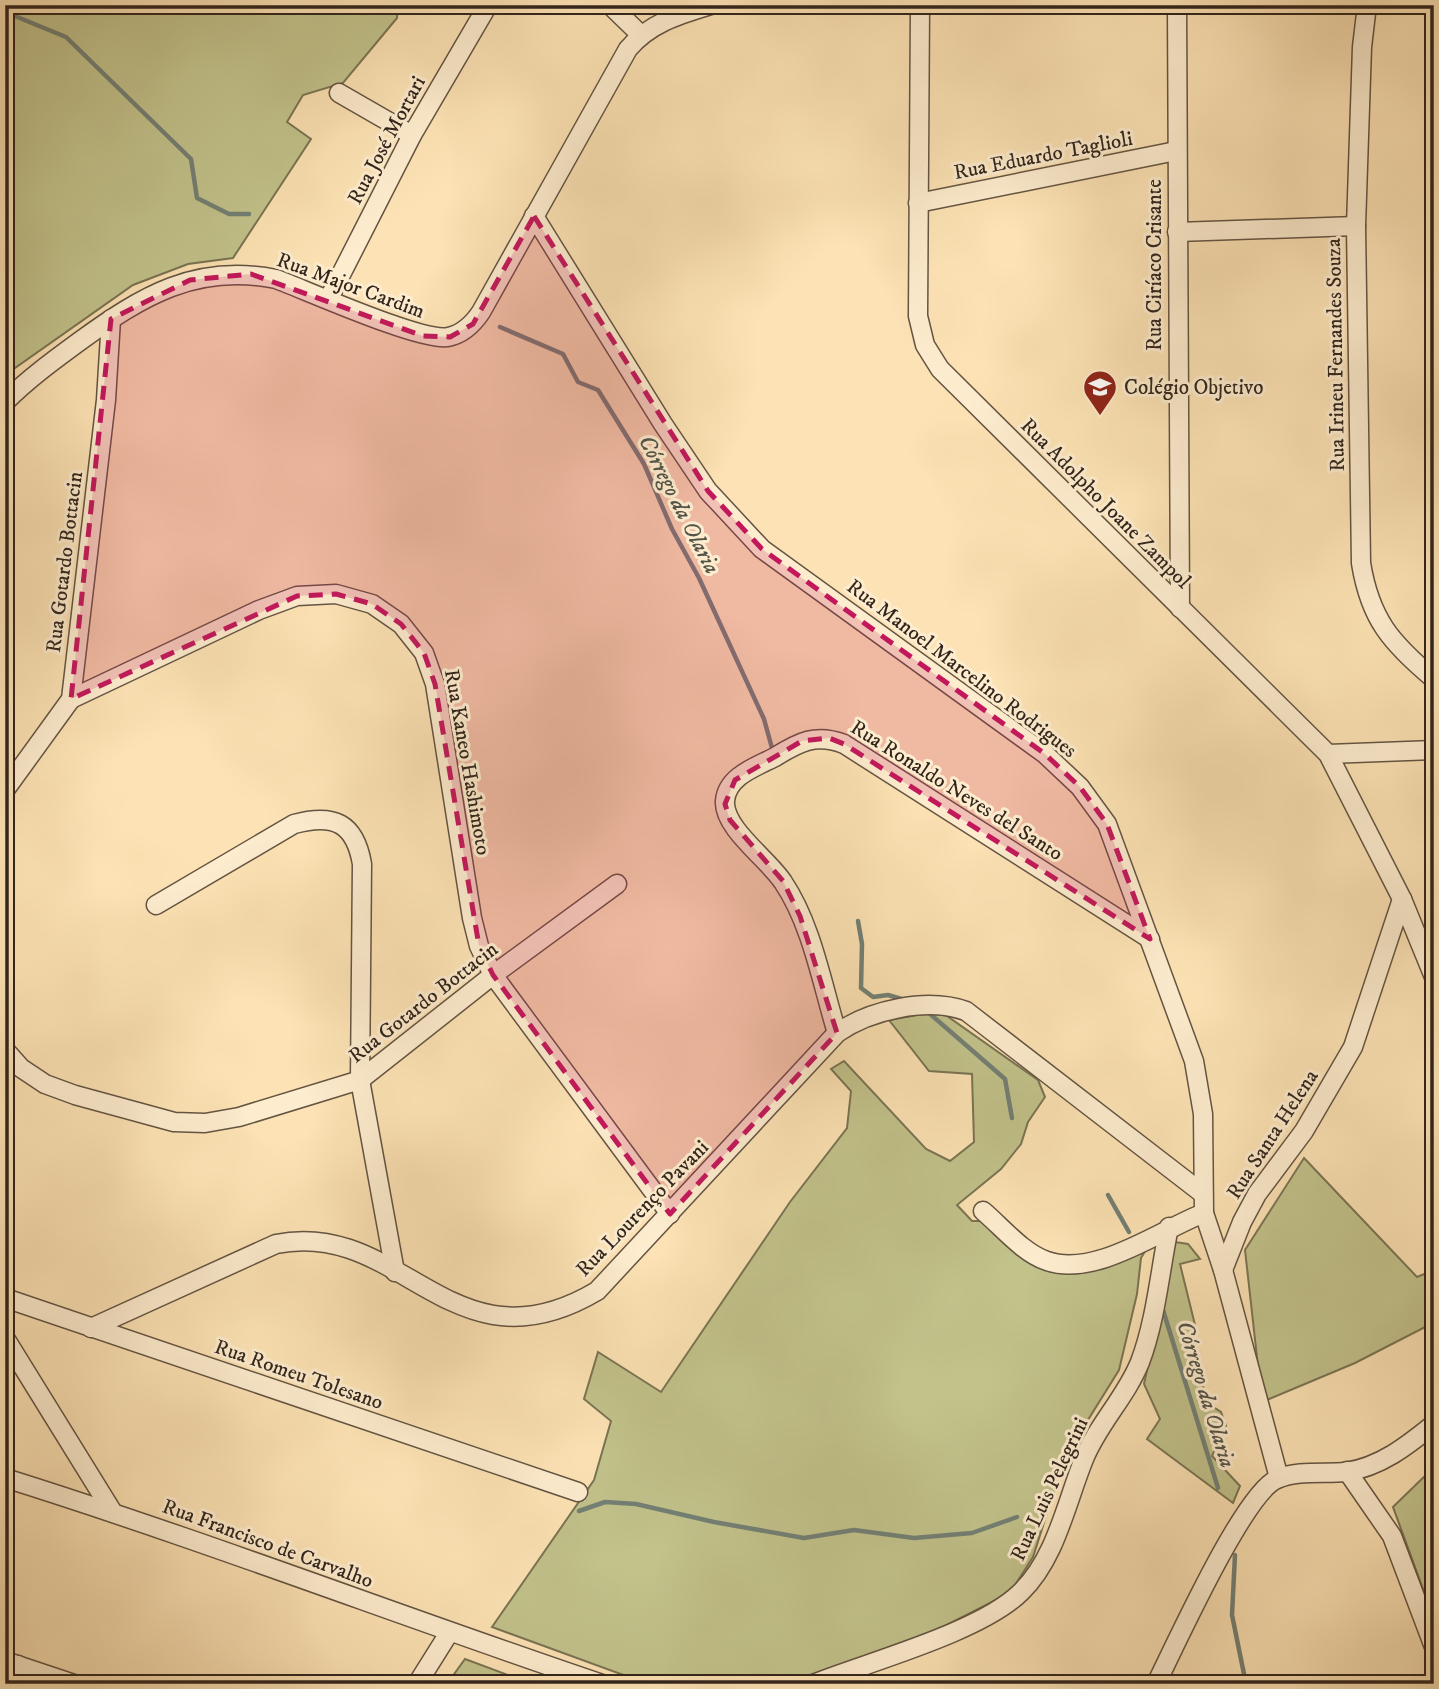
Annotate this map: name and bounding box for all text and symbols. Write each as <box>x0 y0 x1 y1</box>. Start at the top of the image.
street label: Rua José Mortari <box>342 72 432 209</box>
street label: Rua Eduardo Taglioli <box>952 126 1135 186</box>
street label: Rua Ciríaco Crisante <box>1142 179 1168 351</box>
street label: Rua Irineu Fernandes Souza <box>1321 238 1351 472</box>
street label: Rua Major Cardim <box>273 247 428 325</box>
school or university icon: Colégio Objetivo <box>1081 368 1119 417</box>
place label: Colégio Objetivo <box>1124 375 1263 401</box>
street label: Rua Adolpho Joane Zampol <box>1015 413 1196 595</box>
water label: Córrego da Olaria <box>631 430 726 579</box>
street label: Rua Gotardo Bottacin <box>41 470 89 654</box>
street label: Rua Manoel Marcelino Rodrigues <box>841 574 1081 764</box>
street label: Rua Kaneo Hashimoto <box>438 667 496 857</box>
street label: Rua Ronaldo Neves del Santo <box>845 715 1068 867</box>
street label: Rua Gotardo Bottacin <box>344 936 503 1069</box>
street label: Rua Santa Helena <box>1221 1065 1324 1204</box>
street label: Rua Lourenço Pavani <box>571 1135 715 1282</box>
water label: Córrego da Olaria <box>1169 1317 1242 1471</box>
street label: Rua Romeu Tolesano <box>211 1334 386 1416</box>
street label: Rua Luis Pelegrini <box>1005 1414 1094 1565</box>
street label: Rua Francisco de Carvalho <box>159 1494 377 1594</box>

